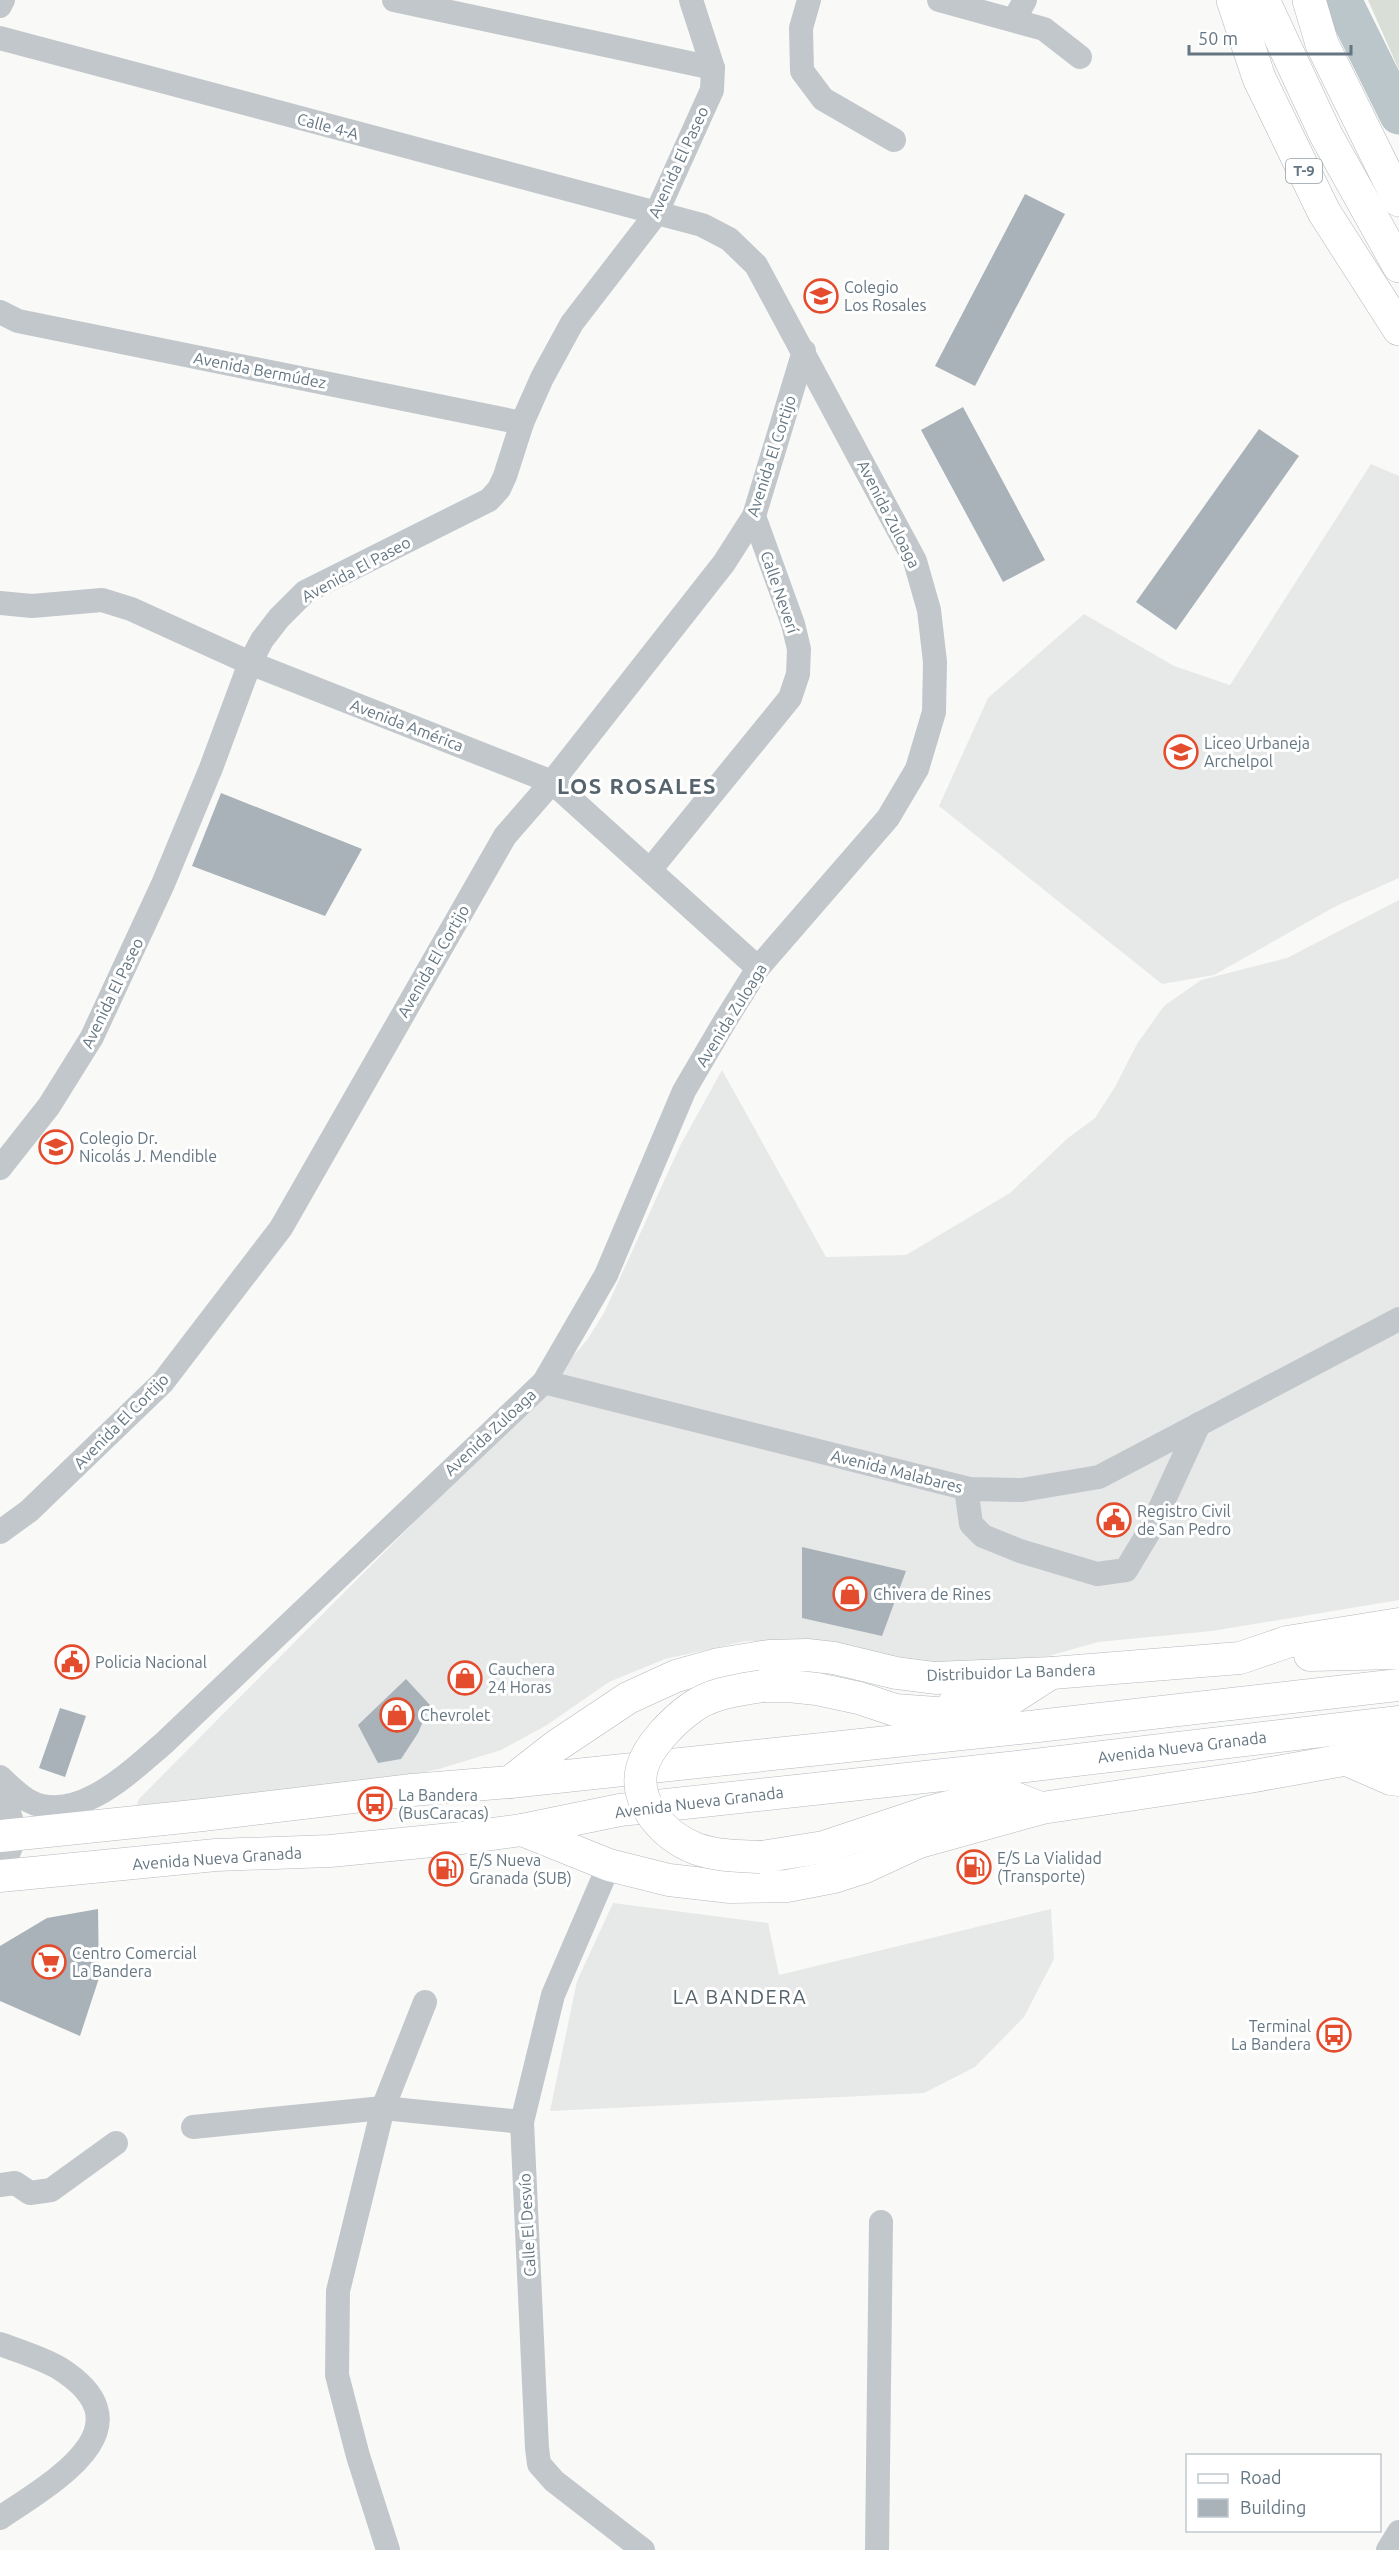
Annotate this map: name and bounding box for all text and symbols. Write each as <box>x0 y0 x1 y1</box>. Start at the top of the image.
scale bar <box>1189 18 1351 56</box>
text: 50 m <box>1198 28 1238 48</box>
street label: Avenida El Paseo <box>644 103 712 221</box>
street label: Calle 4-A <box>295 109 361 143</box>
road number: T-9 <box>1286 159 1322 183</box>
school or university icon: Colegio Los Rosales <box>803 278 839 314</box>
place label: Colegio Los Rosales <box>844 278 927 314</box>
street label: Avenida Bermúdez <box>192 348 328 392</box>
street label: Avenida El Cortijo <box>743 393 799 519</box>
street label: Avenida Zuloaga <box>854 457 924 571</box>
street label: Avenida El Paseo <box>298 533 414 605</box>
street label: Calle Neverí <box>758 549 803 637</box>
street label: Avenida América <box>348 695 466 755</box>
school or university icon: Liceo Urbaneja Archelpol <box>1163 734 1199 770</box>
place label: Liceo Urbaneja Archelpol <box>1204 734 1310 770</box>
district label: LOS ROSALES <box>557 773 717 798</box>
street label: Avenida El Cortijo <box>394 902 472 1020</box>
street label: Avenida El Paseo <box>77 935 147 1051</box>
street label: Avenida Zuloaga <box>692 960 770 1070</box>
school or university icon: Colegio Dr. Nicolás J. Mendible <box>38 1129 74 1165</box>
place label: Colegio Dr. Nicolás J. Mendible <box>79 1129 217 1165</box>
street label: Avenida El Cortijo <box>70 1370 172 1472</box>
street label: Avenida Zuloaga <box>441 1385 539 1479</box>
street label: Avenida Malabares <box>829 1446 965 1496</box>
public building icon: Registro Civil de San Pedro <box>1096 1502 1132 1538</box>
place label: Registro Civil de San Pedro <box>1137 1502 1231 1538</box>
shop icon: Chivera de Rines <box>832 1576 868 1612</box>
place label: Chivera de Rines <box>873 1585 991 1603</box>
public building icon: Policia Nacional <box>54 1644 90 1680</box>
place label: Policia Nacional <box>95 1653 207 1671</box>
shop icon: Cauchera 24 Horas <box>447 1660 483 1696</box>
place label: Cauchera 24 Horas <box>488 1660 555 1696</box>
street label: Distribuidor La Bandera <box>926 1660 1096 1684</box>
shop icon: Chevrolet <box>379 1697 415 1733</box>
place label: Chevrolet <box>420 1706 491 1724</box>
street label: Avenida Nueva Granada <box>1097 1728 1267 1766</box>
street label: Avenida Nueva Granada <box>614 1783 784 1821</box>
bus stop icon: La Bandera (BusCaracas) <box>357 1786 393 1822</box>
place label: La Bandera (BusCaracas) <box>398 1786 489 1823</box>
street label: Avenida Nueva Granada <box>132 1843 302 1873</box>
fuel station icon: E/S La Vialidad (Transporte) <box>956 1849 992 1885</box>
place label: E/S La Vialidad (Transporte) <box>997 1849 1102 1886</box>
fuel station icon: E/S Nueva Granada (SUB) <box>428 1851 464 1887</box>
place label: E/S Nueva Granada (SUB) <box>469 1851 572 1888</box>
supermarket icon: Centro Comercial La Bandera <box>31 1944 67 1980</box>
place label: Centro Comercial La Bandera <box>72 1944 197 1980</box>
district label: LA BANDERA <box>673 1985 807 2008</box>
place label: Terminal La Bandera <box>1231 2017 1311 2053</box>
bus stop icon: Terminal La Bandera <box>1316 2017 1352 2053</box>
street label: Calle El Desvío <box>515 2173 539 2277</box>
legend <box>1186 2454 1381 2532</box>
text: Road <box>1240 2467 1282 2487</box>
text: Building <box>1240 2497 1306 2517</box>

